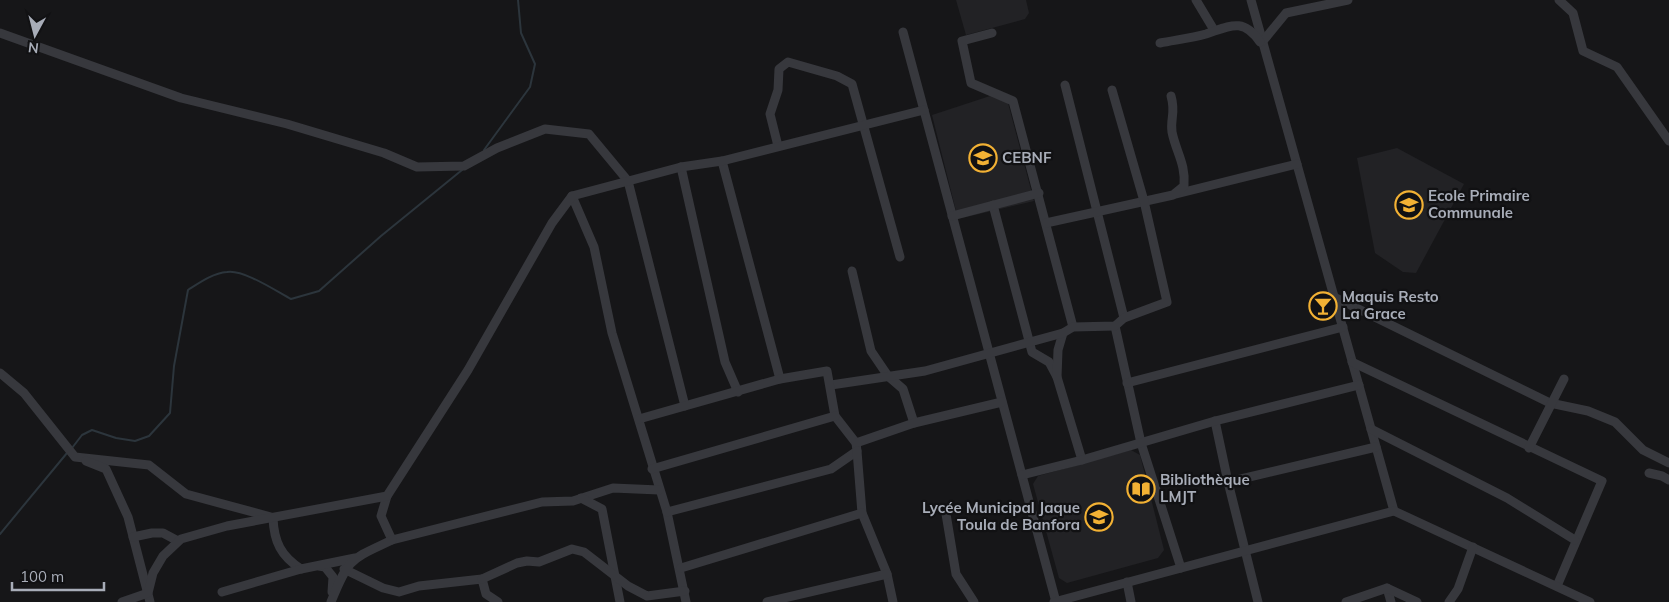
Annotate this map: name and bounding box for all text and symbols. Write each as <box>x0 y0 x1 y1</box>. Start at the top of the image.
north arrow <box>10 10 60 60</box>
text: N <box>27 38 40 57</box>
school or university icon: CEBNF <box>968 143 998 173</box>
place label: CEBNF <box>1002 148 1052 167</box>
place label: Ecole Primaire Communale <box>1428 186 1530 222</box>
school or university icon: Ecole Primaire Communale <box>1394 190 1424 220</box>
place label: Maquis Resto La Grace <box>1342 287 1439 323</box>
bar icon: Maquis Resto La Grace <box>1308 291 1338 321</box>
place label: Bibliothèque LMJT <box>1160 470 1250 506</box>
library icon: Bibliothèque LMJT <box>1126 474 1156 504</box>
place label: Lycée Municipal Jaque Toula de Banfora <box>922 498 1080 534</box>
school or university icon: Lycée Municipal Jaque Toula de Banfora <box>1084 502 1114 532</box>
scale bar <box>12 560 105 592</box>
text: 100 m <box>20 567 64 586</box>

